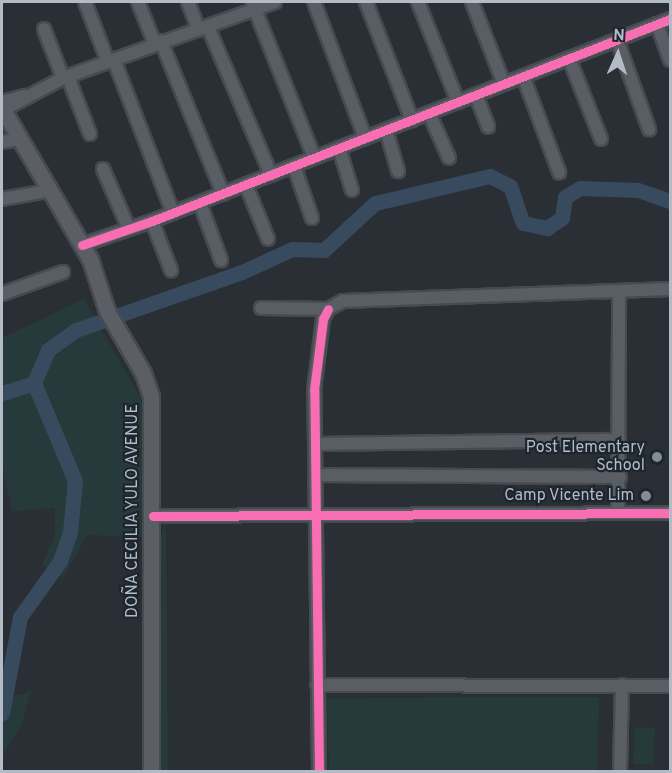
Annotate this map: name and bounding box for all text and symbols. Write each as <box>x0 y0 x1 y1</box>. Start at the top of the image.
north arrow <box>588 24 648 84</box>
text: N <box>613 26 625 46</box>
street label: DOÑA CECILIA YULO AVENUE <box>123 403 143 619</box>
place label: Post Elementary School <box>526 438 645 476</box>
marker: Post Elementary School <box>650 450 664 464</box>
place label: Camp Vicente Lim <box>503 486 634 506</box>
marker: Camp Vicente Lim <box>639 489 653 503</box>

